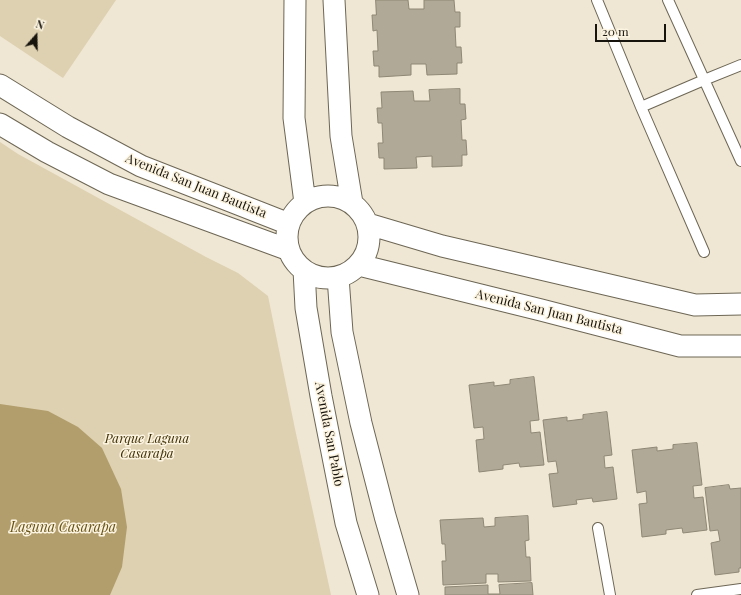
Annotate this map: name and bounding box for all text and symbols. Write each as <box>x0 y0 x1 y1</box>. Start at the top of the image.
north arrow <box>16 16 56 56</box>
text: N <box>34 16 47 33</box>
scale bar <box>597 16 668 42</box>
text: 20 m <box>602 23 629 39</box>
street label: Avenida San Juan Bautista <box>123 151 269 221</box>
street label: Avenida San Juan Bautista <box>474 286 624 338</box>
street label: Avenida San Pablo <box>311 380 347 488</box>
park label: Parque Laguna Casarapa <box>105 431 189 462</box>
water label: Laguna Casarapa <box>10 520 116 536</box>

